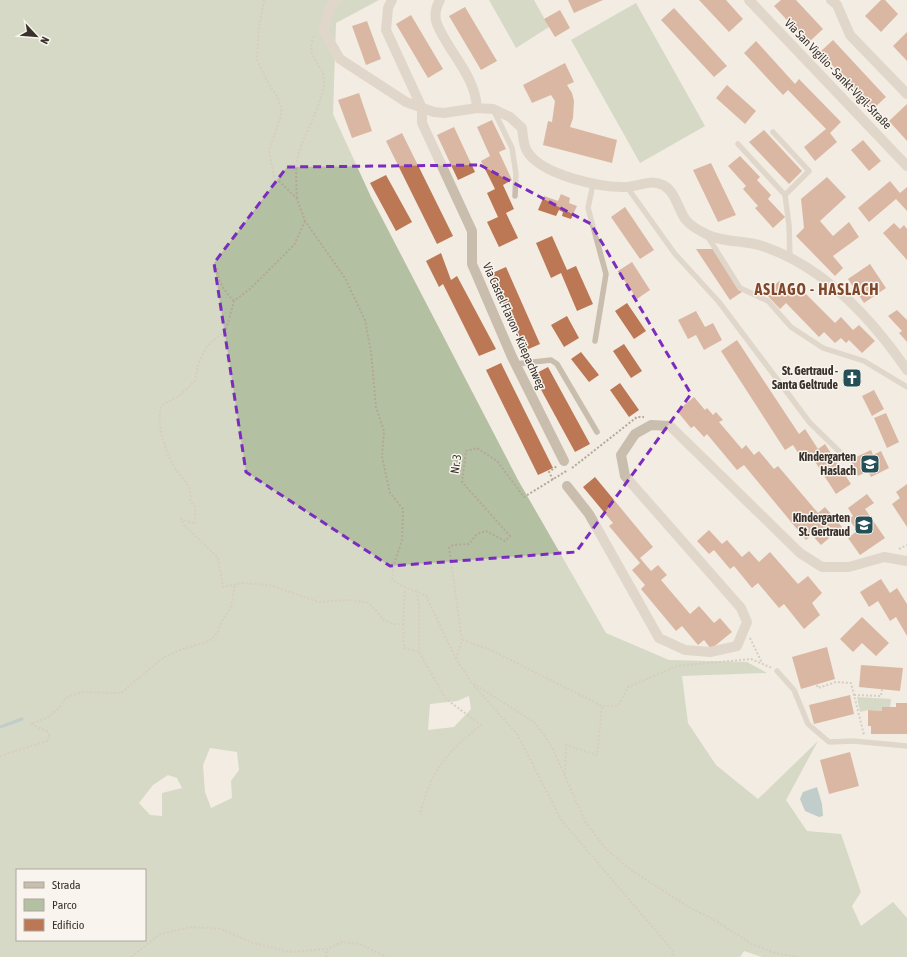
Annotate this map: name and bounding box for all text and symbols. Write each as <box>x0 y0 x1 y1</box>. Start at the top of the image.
north arrow <box>16 16 56 56</box>
street label: Via San Vigilio - Sankt-Vigil-Straße <box>782 16 894 132</box>
text: N <box>38 35 52 46</box>
street label: Via Castel Flavon - Küepachweg <box>480 261 549 392</box>
district label: ASLAGO - HASLACH <box>753 280 880 298</box>
place label: St. Gertraud - Santa Geltrude <box>772 364 839 392</box>
church icon: St. Gertraud - Santa Geltrude <box>841 367 863 389</box>
place label: Kindergarten Haslach <box>799 450 856 478</box>
street label: Nr. 3 <box>448 453 464 475</box>
school or university icon: Kindergarten Haslach <box>859 453 881 475</box>
place label: Kindergarten St. Gertraud <box>793 511 850 539</box>
school or university icon: Kindergarten St. Gertraud <box>853 514 875 536</box>
legend <box>16 869 146 941</box>
text: Strada <box>52 878 81 892</box>
text: Parco <box>52 898 77 912</box>
text: Edificio <box>52 918 85 932</box>

